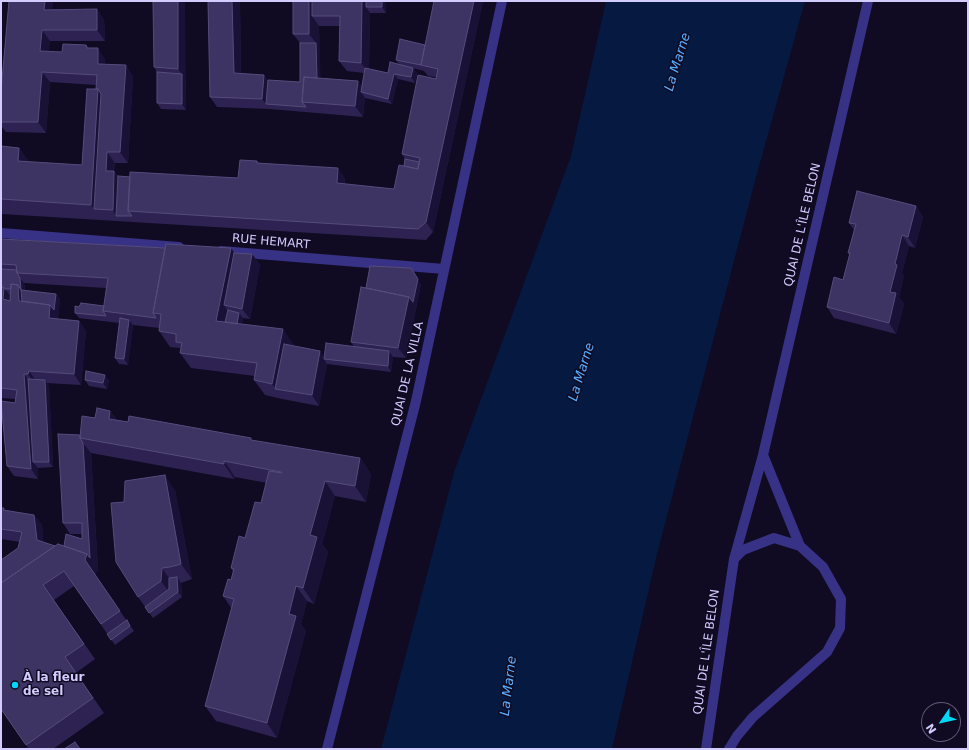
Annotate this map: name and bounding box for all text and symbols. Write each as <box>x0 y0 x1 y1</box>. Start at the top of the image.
water label: La Marne <box>662 31 694 93</box>
street label: QUAI DE L'ÎLE BELON <box>782 162 824 288</box>
street label: RUE HEMART <box>231 231 311 253</box>
street label: QUAI DE LA VILLA <box>389 320 427 428</box>
water label: La Marne <box>566 341 598 403</box>
street label: QUAI DE L'ÎLE BELON <box>691 588 723 716</box>
water label: La Marne <box>498 655 520 717</box>
place label: À la fleur de sel <box>23 671 84 699</box>
marker: À la fleur de sel <box>10 680 20 690</box>
north arrow <box>921 702 961 742</box>
text: N <box>923 721 939 736</box>

